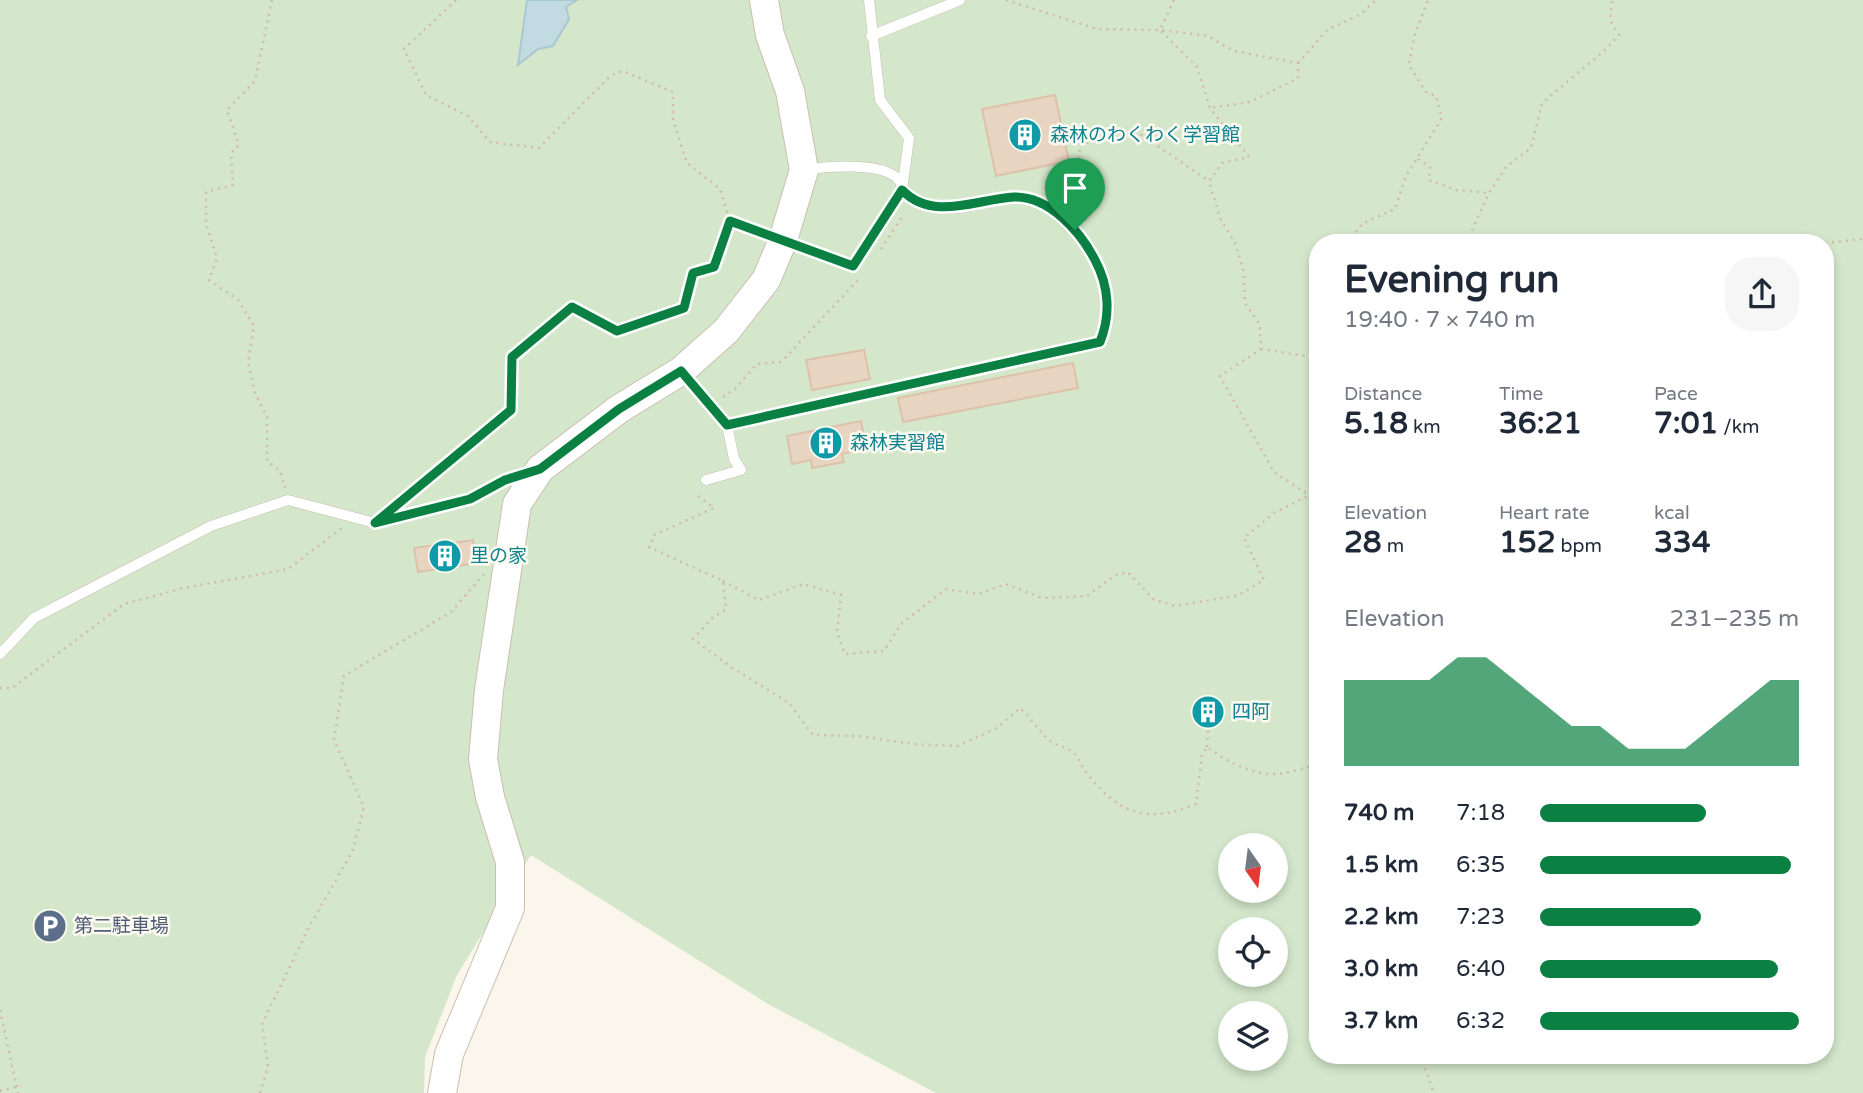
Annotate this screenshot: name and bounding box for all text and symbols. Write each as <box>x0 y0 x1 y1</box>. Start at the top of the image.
building icon: 森林のわくわく学習館 <box>1006 116 1044 154</box>
place label: 森林のわくわく学習館 <box>1050 124 1240 146</box>
pin <box>1045 158 1105 230</box>
icon: arrive <box>1056 169 1094 207</box>
text: Evening run <box>1344 257 1559 303</box>
button: share <box>1725 257 1799 331</box>
text: 19:40 · 7 × 740 m <box>1344 306 1535 334</box>
text: Distance <box>1344 383 1422 405</box>
text: Time <box>1499 383 1543 405</box>
text: Pace <box>1654 383 1698 405</box>
text: 5.18 <box>1344 405 1408 442</box>
text: 36:21 <box>1499 405 1582 442</box>
text: 7:01 <box>1654 405 1718 442</box>
text: km <box>1408 416 1441 438</box>
text: /km <box>1718 416 1759 438</box>
building icon: 森林実習館 <box>807 424 845 462</box>
place label: 森林実習館 <box>850 432 945 454</box>
text: Elevation <box>1344 502 1427 524</box>
text: Heart rate <box>1499 502 1590 524</box>
text: kcal <box>1654 502 1690 524</box>
text: 28 <box>1344 524 1382 561</box>
text: 152 <box>1499 524 1556 561</box>
text: 334 <box>1654 524 1711 561</box>
text: m <box>1382 535 1404 557</box>
text: bpm <box>1556 535 1602 557</box>
building icon: 里の家 <box>426 537 464 575</box>
place label: 里の家 <box>470 545 527 567</box>
text: Elevation <box>1344 605 1445 633</box>
text: 231–235 m <box>1670 605 1799 633</box>
building icon: 四阿 <box>1189 693 1227 731</box>
place label: 四阿 <box>1232 701 1270 723</box>
text: 740 m <box>1344 799 1414 827</box>
text: 7:18 <box>1456 799 1505 827</box>
north arrow <box>1218 833 1288 903</box>
map controls <box>1218 833 1288 1071</box>
text: 1.5 km <box>1344 851 1419 879</box>
text: 6:35 <box>1456 851 1505 879</box>
text: 2.2 km <box>1344 903 1419 931</box>
text: 7:23 <box>1456 903 1505 931</box>
parking icon: 第二駐車場 <box>31 907 69 945</box>
place label: 第二駐車場 <box>74 915 169 937</box>
button: locate <box>1218 917 1288 987</box>
text: 3.0 km <box>1344 955 1419 983</box>
text: 6:40 <box>1456 955 1505 983</box>
button: layers <box>1218 1001 1288 1071</box>
text: 3.7 km <box>1344 1007 1418 1035</box>
text: 6:32 <box>1456 1007 1505 1035</box>

